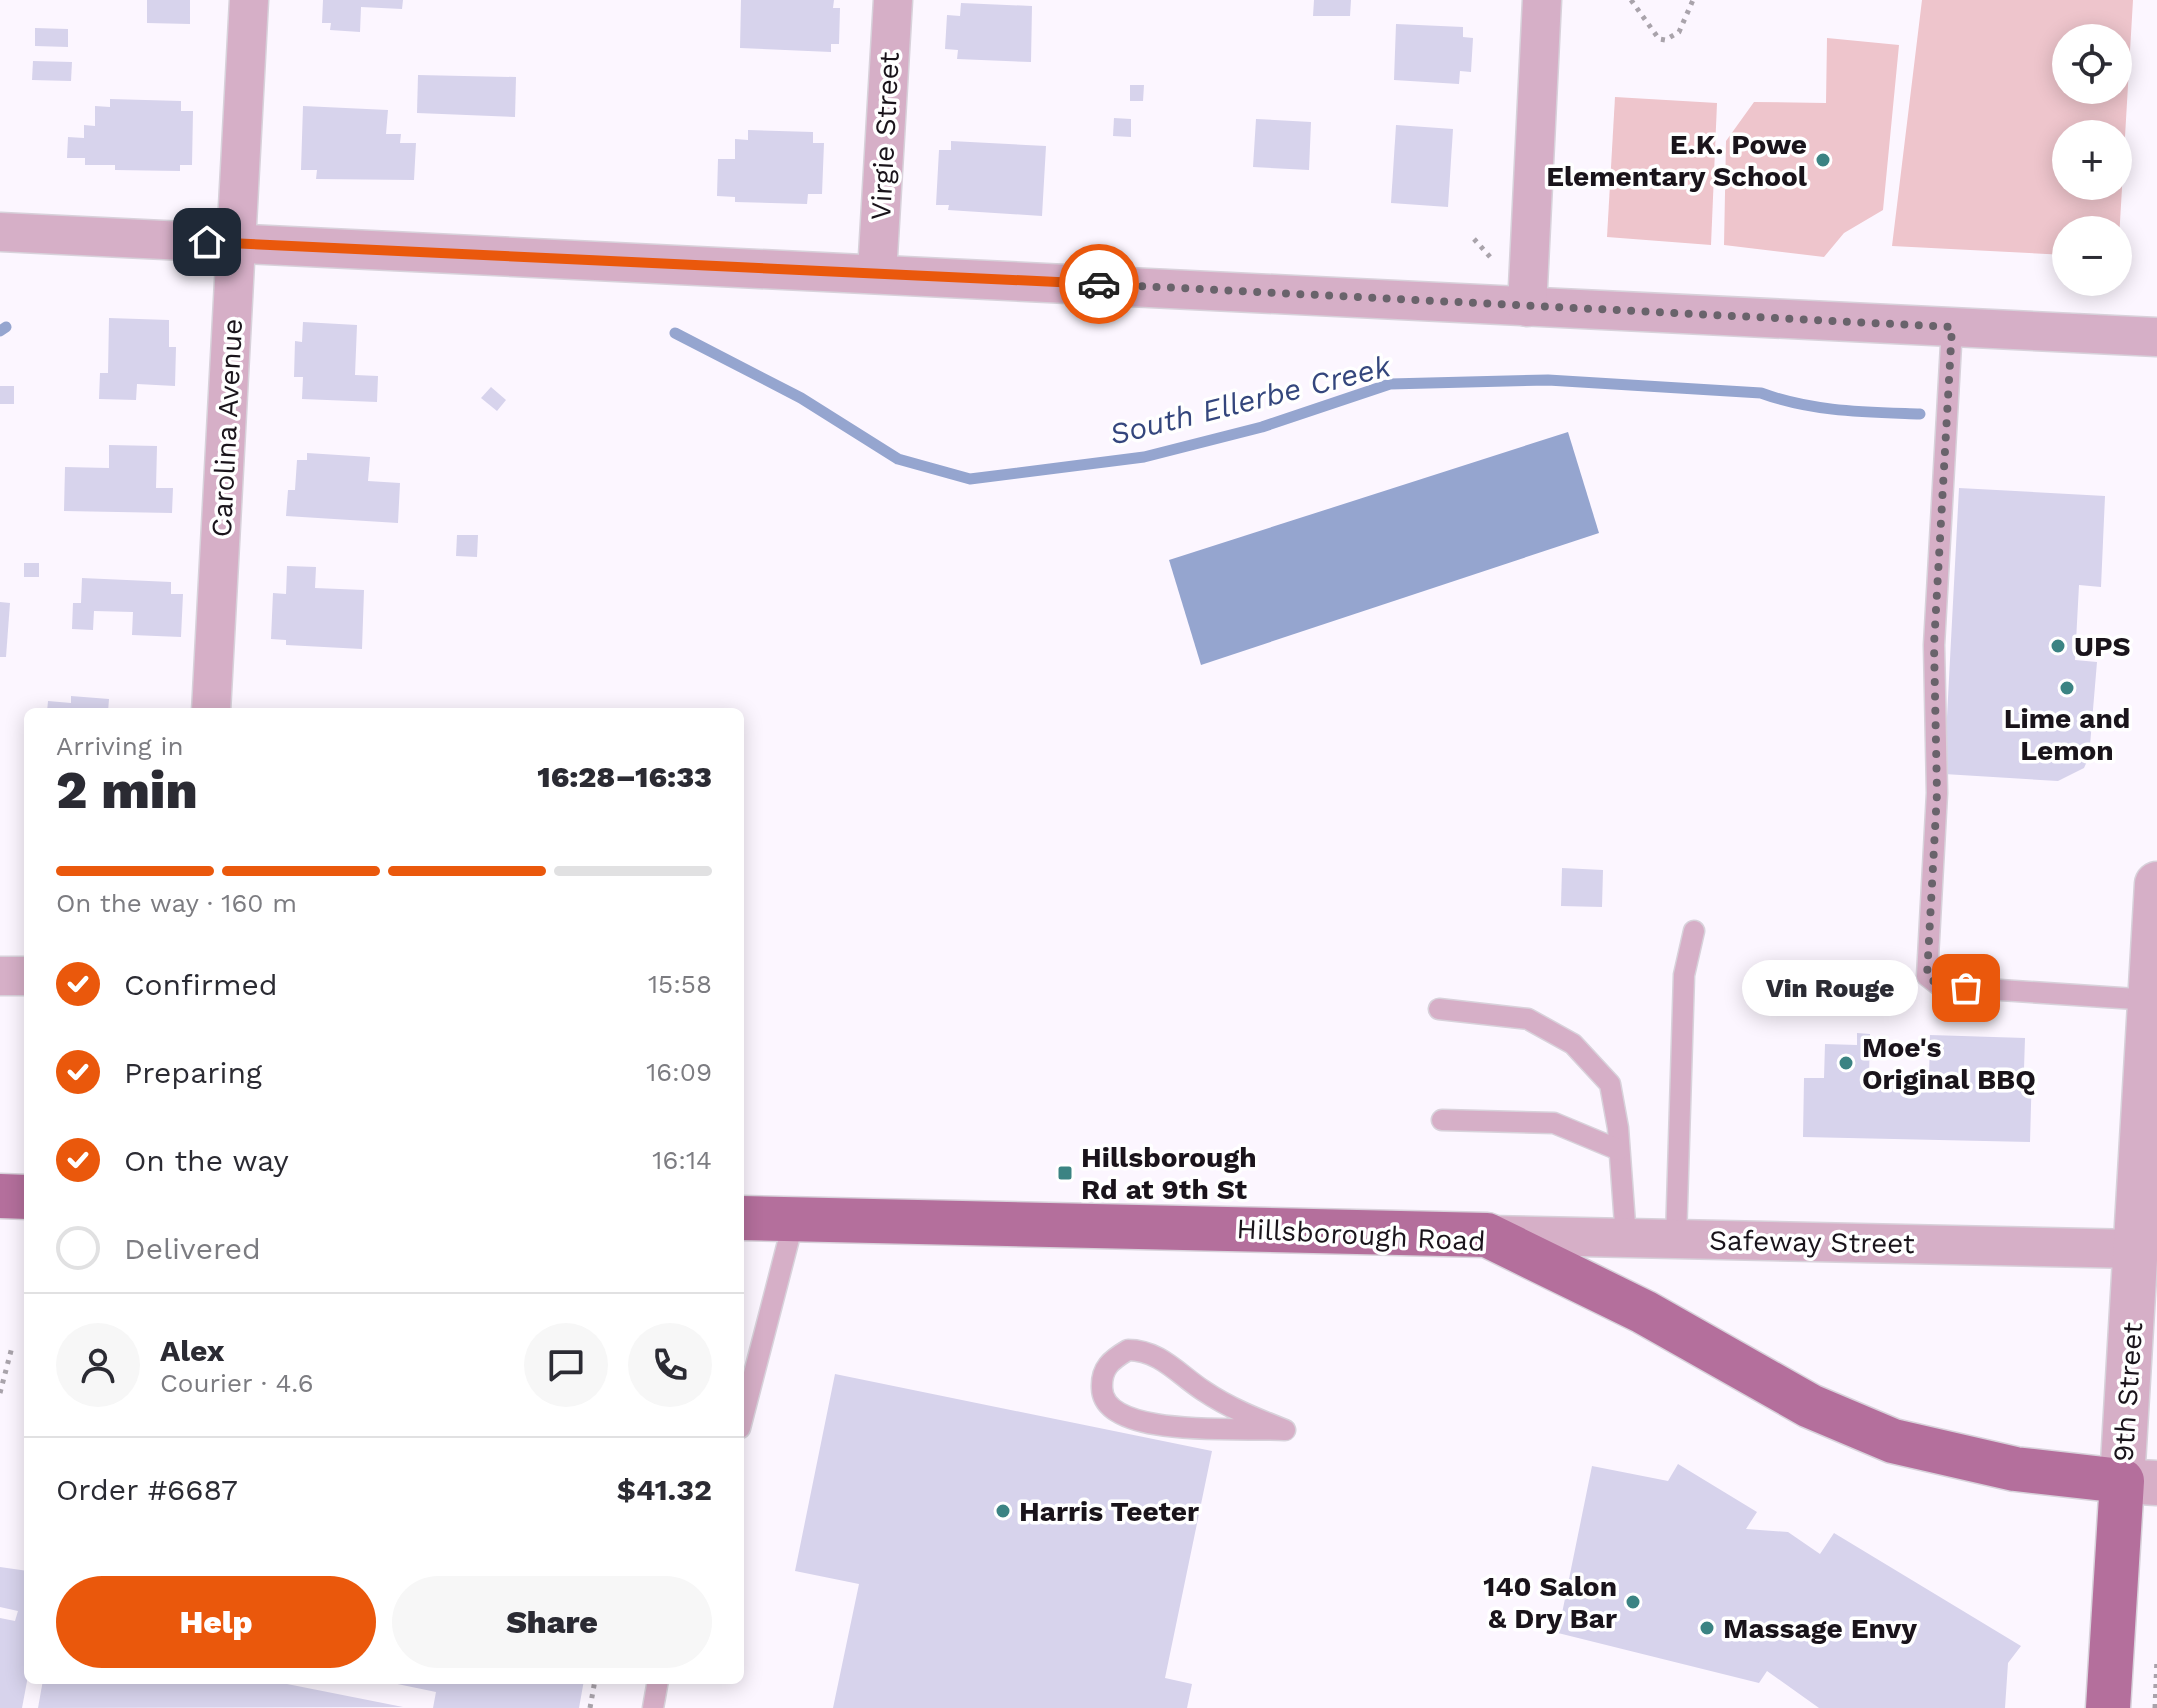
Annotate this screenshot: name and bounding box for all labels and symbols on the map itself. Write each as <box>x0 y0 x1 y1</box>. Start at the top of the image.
street label: Virgie Street <box>864 51 906 221</box>
place label: E.K. Powe Elementary School <box>1546 128 1808 193</box>
marker: E.K. Powe Elementary School <box>1814 151 1832 169</box>
pin <box>173 208 241 276</box>
courier <box>1059 244 1139 324</box>
street label: Carolina Avenue <box>205 318 249 538</box>
water label: South Ellerbe Creek <box>1106 348 1396 452</box>
place label: UPS <box>2074 630 2131 663</box>
marker: UPS <box>2049 637 2067 655</box>
marker: Lime and Lemon <box>2058 679 2076 697</box>
place label: Lime and Lemon <box>2004 702 2130 767</box>
pin <box>1932 954 2000 1022</box>
callout: Vin Rouge <box>1742 960 1918 1016</box>
place label: Moe's Original BBQ <box>1862 1031 2036 1096</box>
marker: Moe's Original BBQ <box>1837 1054 1855 1072</box>
place label: Hillsborough Rd at 9th St <box>1081 1141 1257 1206</box>
marker: Hillsborough Rd at 9th St <box>1056 1164 1074 1182</box>
street label: Hillsborough Road <box>1236 1212 1486 1258</box>
street label: Safeway Street <box>1709 1224 1915 1260</box>
street label: 9th Street <box>2107 1321 2149 1463</box>
place label: Harris Teeter <box>1019 1495 1199 1528</box>
marker: Harris Teeter <box>994 1502 1012 1520</box>
place label: 140 Salon & Dry Bar <box>1483 1570 1617 1635</box>
marker: 140 Salon & Dry Bar <box>1624 1593 1642 1611</box>
place label: Massage Envy <box>1723 1612 1917 1645</box>
marker: Massage Envy <box>1698 1619 1716 1637</box>

